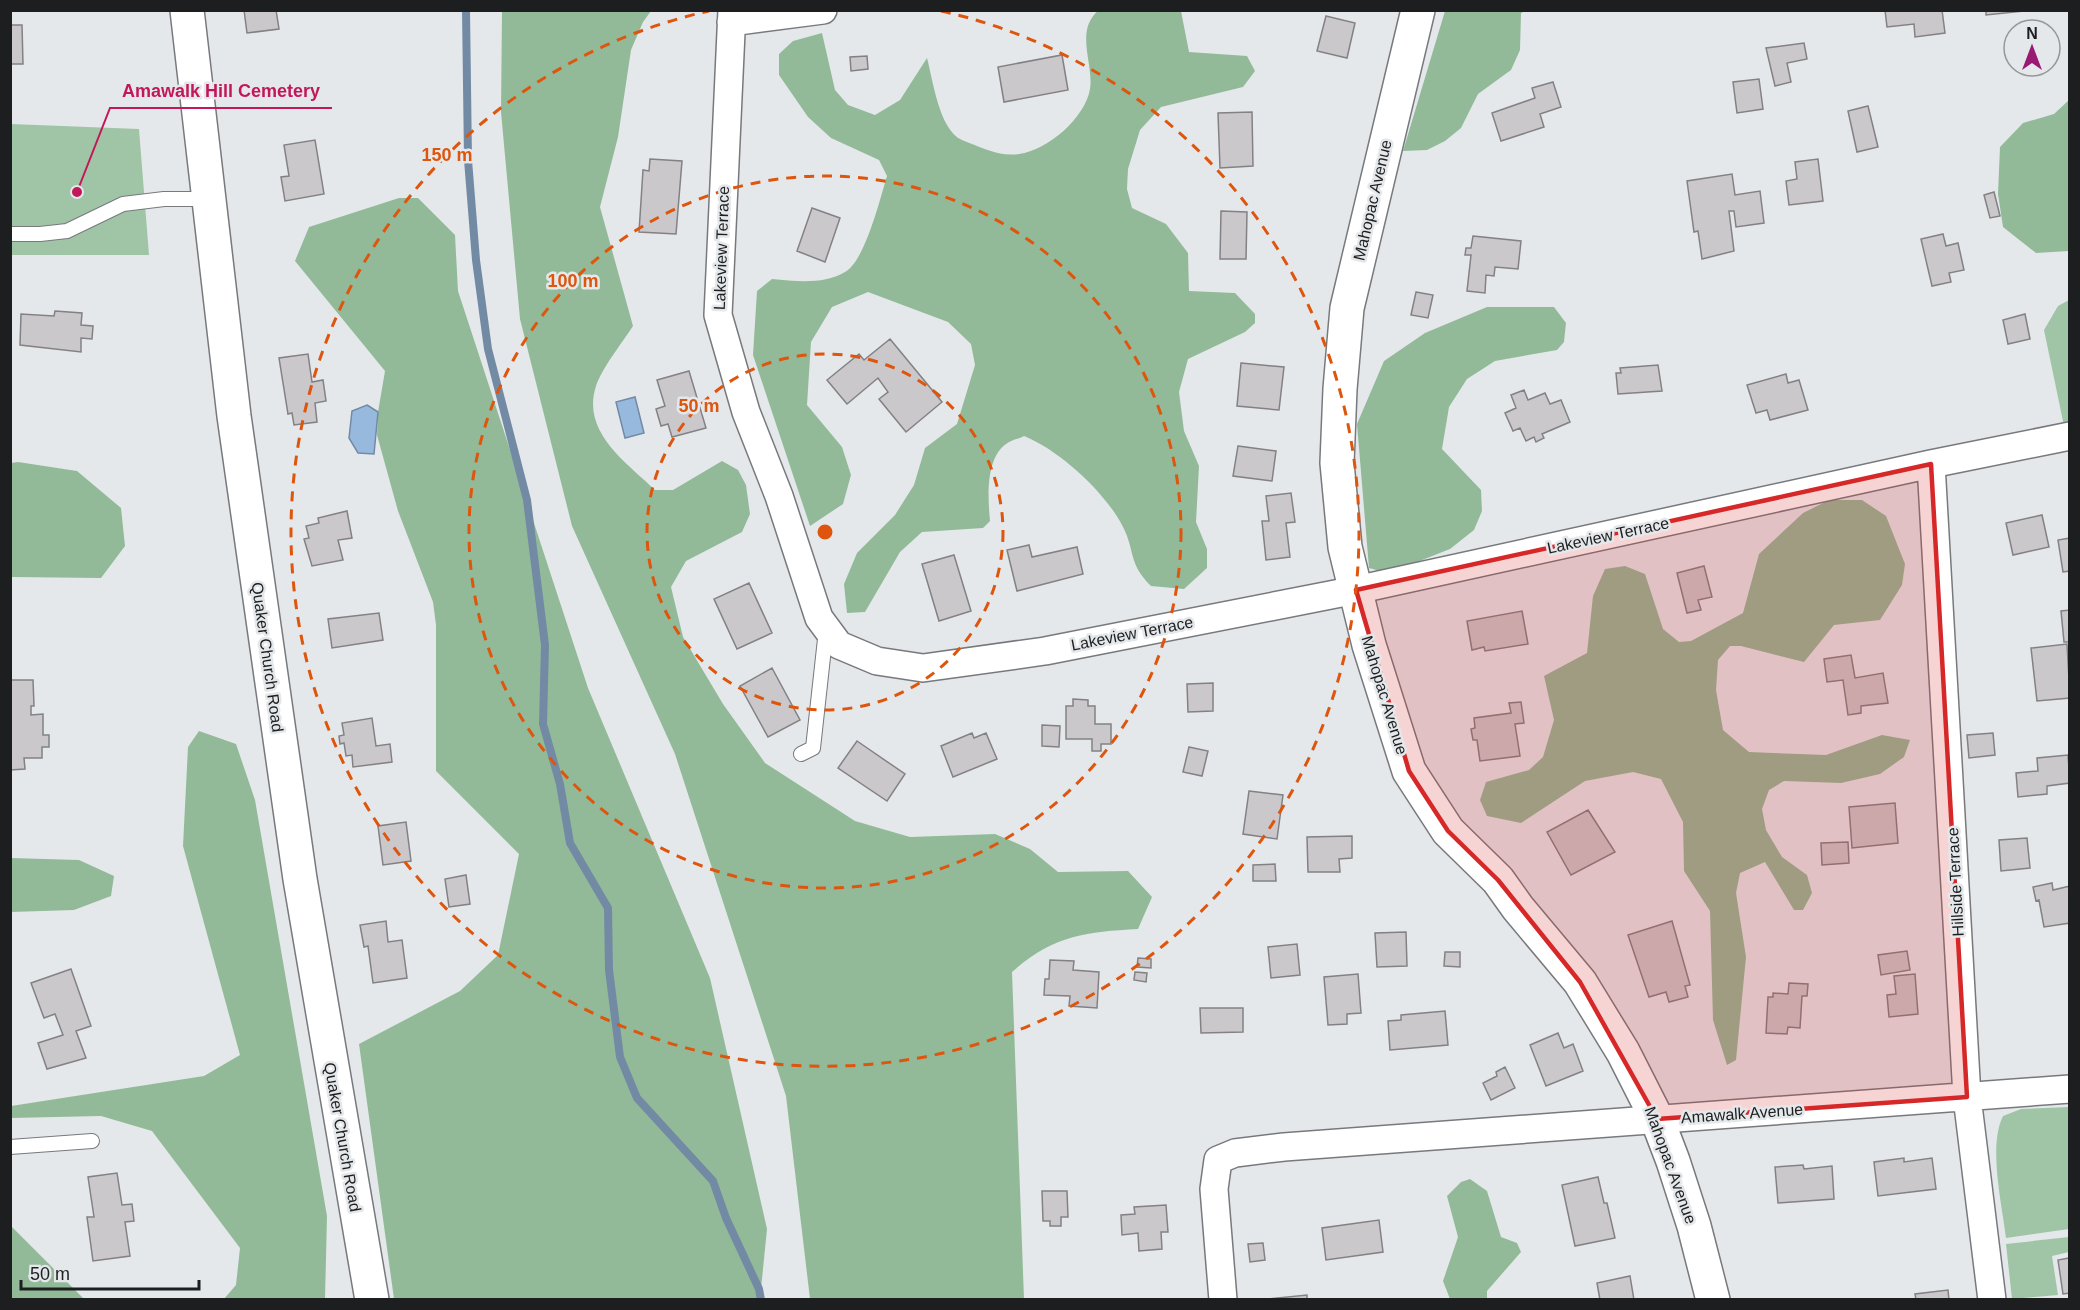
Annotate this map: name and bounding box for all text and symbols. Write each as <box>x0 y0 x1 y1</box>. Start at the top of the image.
north arrow <box>2002 18 2062 78</box>
text: N <box>2026 25 2038 42</box>
callout: Amawalk Hill Cemetery <box>110 72 332 108</box>
text: Amawalk Hill Cemetery <box>122 81 320 101</box>
street label: Mahopac Avenue <box>1350 138 1395 262</box>
text: 150 m <box>421 145 473 165</box>
street label: Lakeview Terrace <box>711 186 732 310</box>
text: 100 m <box>547 271 599 291</box>
text: 50 m <box>678 396 720 416</box>
street label: Lakeview Terrace <box>1546 514 1671 557</box>
centre of rings <box>815 522 835 542</box>
street label: Quaker Church Road <box>249 581 286 733</box>
street label: Lakeview Terrace <box>1070 613 1195 654</box>
street label: Mahopac Avenue <box>1358 634 1411 757</box>
street label: Hillside Terrace <box>1944 827 1967 937</box>
street label: Quaker Church Road <box>321 1061 364 1213</box>
street label: Amawalk Avenue <box>1680 1101 1804 1126</box>
street label: Mahopac Avenue <box>1641 1104 1700 1226</box>
scale bar <box>21 1253 200 1291</box>
text: 50 m <box>30 1264 70 1284</box>

